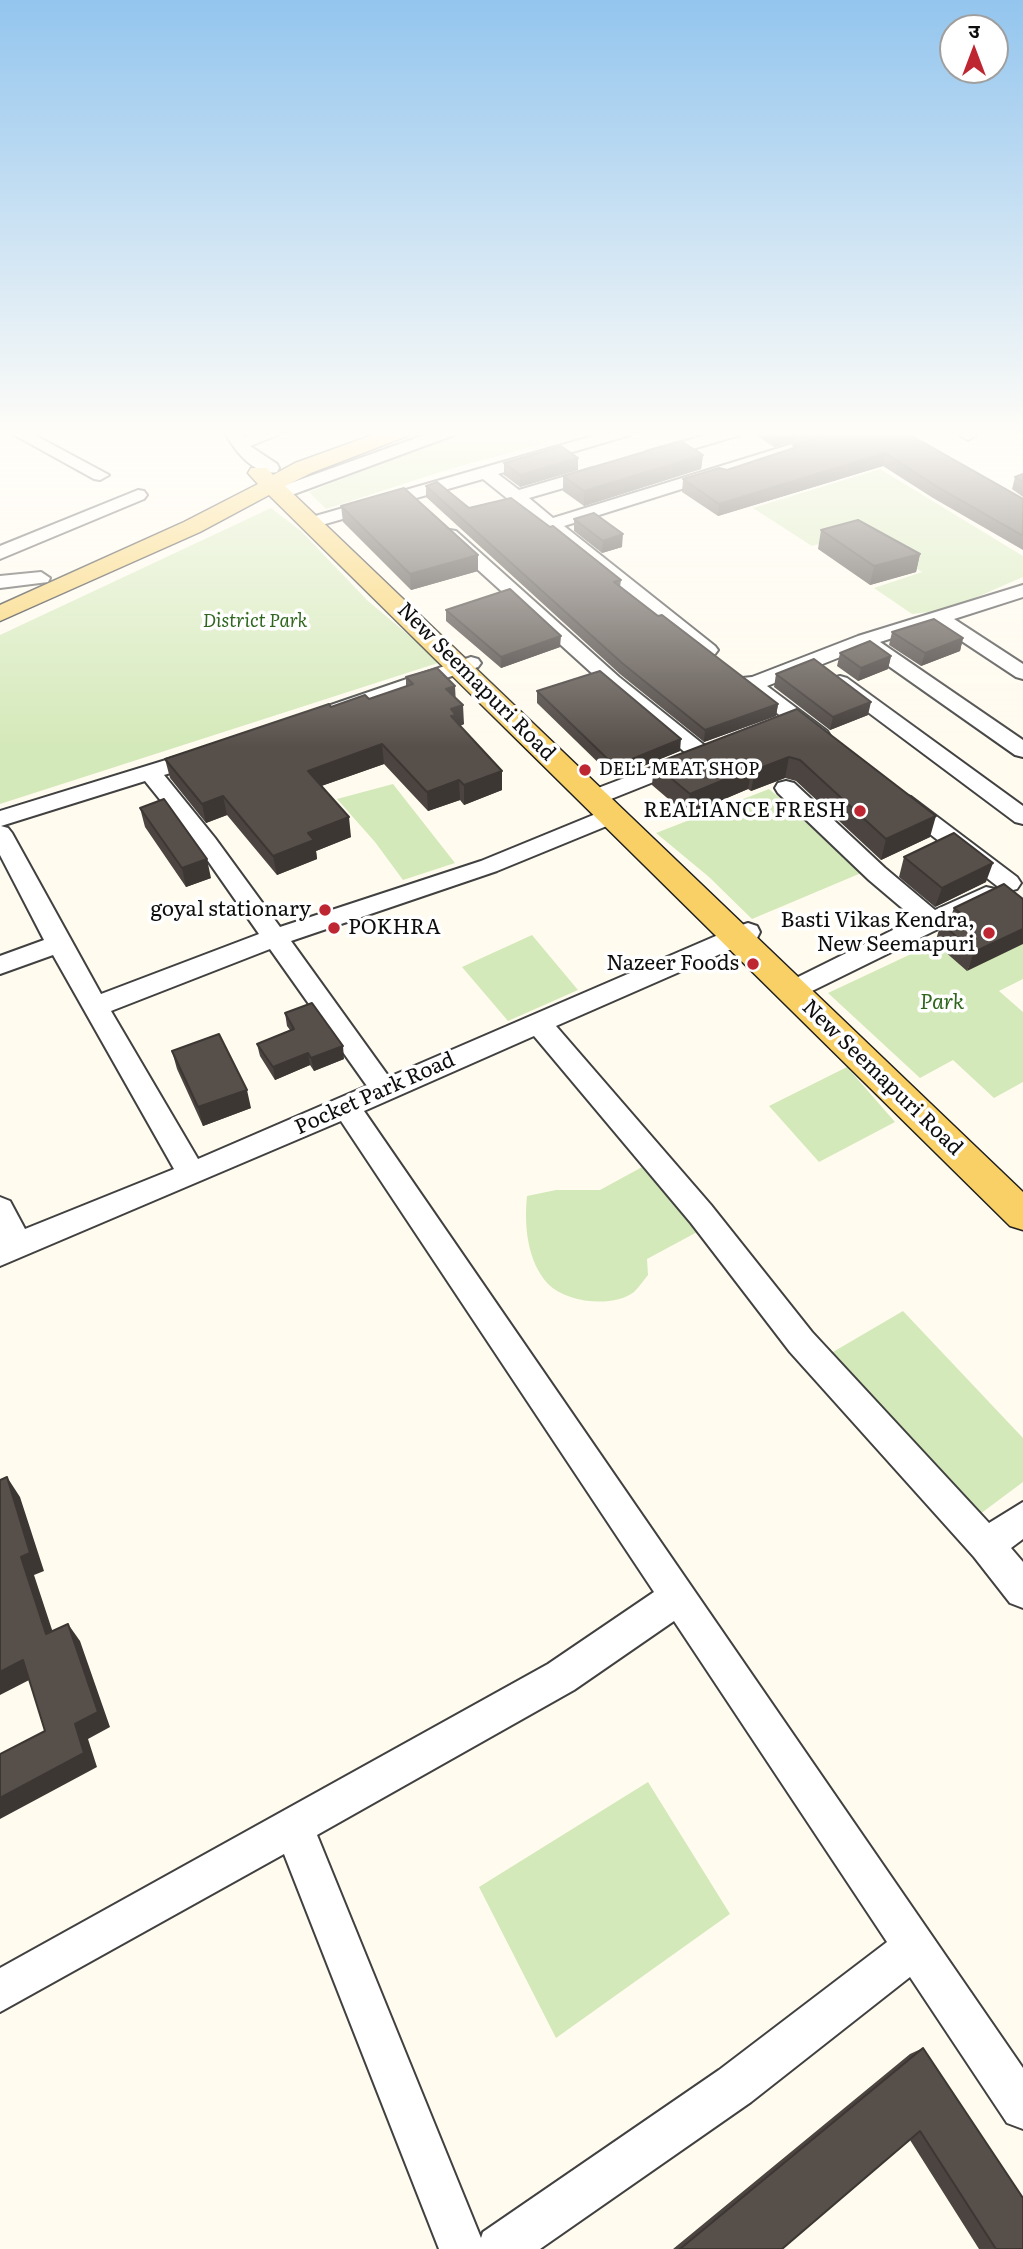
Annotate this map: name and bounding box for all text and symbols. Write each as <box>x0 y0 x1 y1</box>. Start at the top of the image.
north arrow <box>939 14 1009 84</box>
text: उ <box>968 16 980 44</box>
street label: New Seemapuri Road <box>392 598 560 766</box>
park label: District Park <box>203 611 307 633</box>
place label: DELL MEAT SHOP <box>599 759 759 781</box>
marker: DELL MEAT SHOP <box>577 762 593 778</box>
place label: REALIANCE FRESH <box>643 798 846 824</box>
marker: REALIANCE FRESH <box>852 803 868 819</box>
place label: goyal stationary <box>151 897 311 923</box>
marker: goyal stationary <box>317 902 333 918</box>
place label: Basti Vikas Kendra, New Seemapuri <box>781 908 975 958</box>
place label: POKHRA <box>348 915 441 941</box>
marker: POKHRA <box>326 920 342 936</box>
marker: Basti Vikas Kendra, New Seemapuri <box>981 925 997 941</box>
place label: Nazeer Foods <box>606 951 739 977</box>
marker: Nazeer Foods <box>745 956 761 972</box>
park label: Park <box>920 990 964 1016</box>
street label: New Seemapuri Road <box>797 995 967 1161</box>
street label: Pocket Park Road <box>291 1047 459 1141</box>

